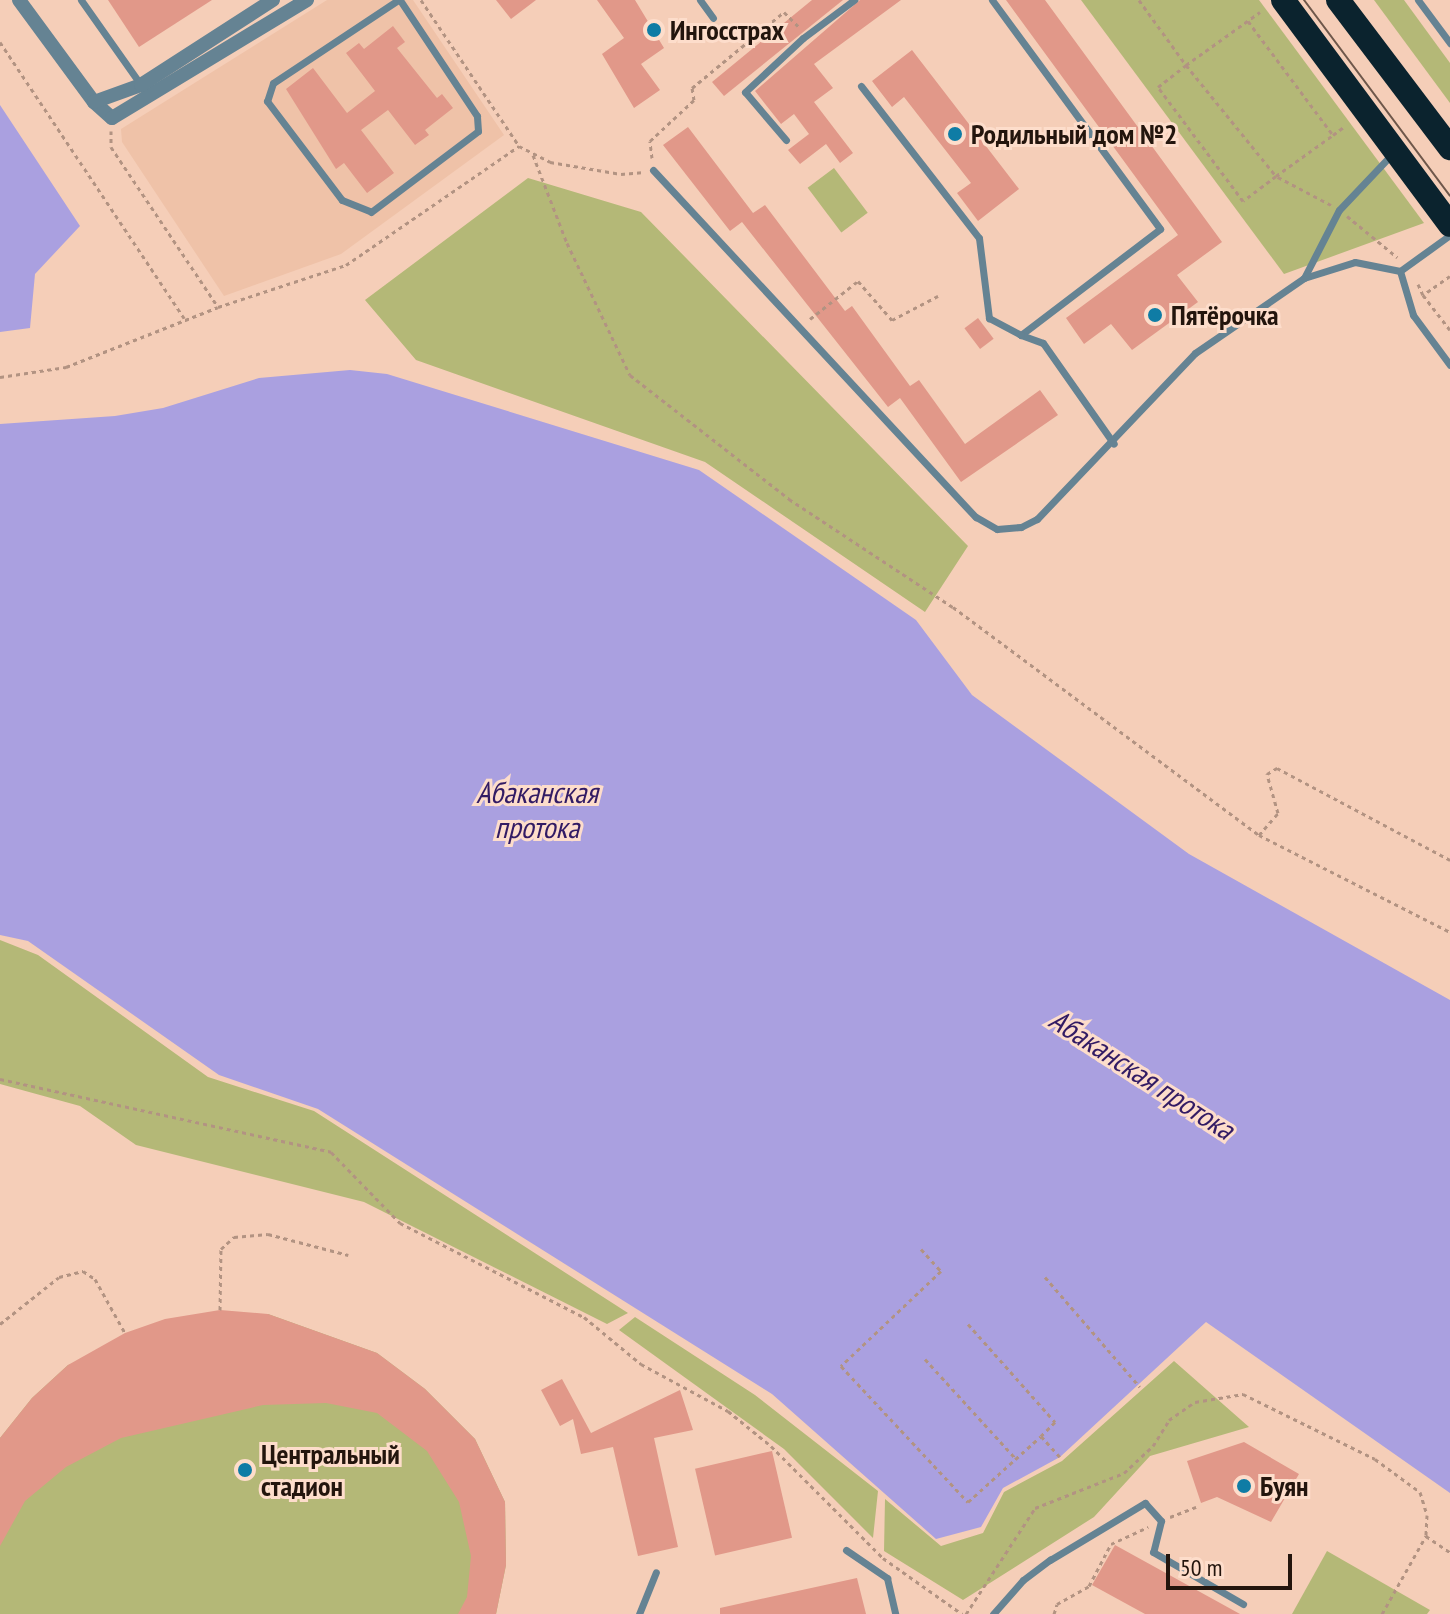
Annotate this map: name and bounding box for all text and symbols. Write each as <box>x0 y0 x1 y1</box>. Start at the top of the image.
place label: Ингосстрах <box>670 13 784 47</box>
marker: Ингосстрах <box>645 21 663 39</box>
place label: Родильный дом №2 <box>971 117 1177 151</box>
marker: Родильный дом №2 <box>946 125 964 143</box>
place label: Пятёрочка <box>1171 298 1279 332</box>
marker: Пятёрочка <box>1146 306 1164 324</box>
water label: Абаканская протока <box>476 774 598 844</box>
water label: Абаканская протока <box>1043 1001 1241 1147</box>
place label: Центральный стадион <box>261 1437 400 1503</box>
marker: Центральный стадион <box>236 1461 254 1479</box>
place label: Буян <box>1260 1469 1308 1503</box>
marker: Буян <box>1235 1477 1253 1495</box>
scale bar <box>1170 1538 1296 1588</box>
text: 50 m <box>1180 1552 1222 1583</box>

